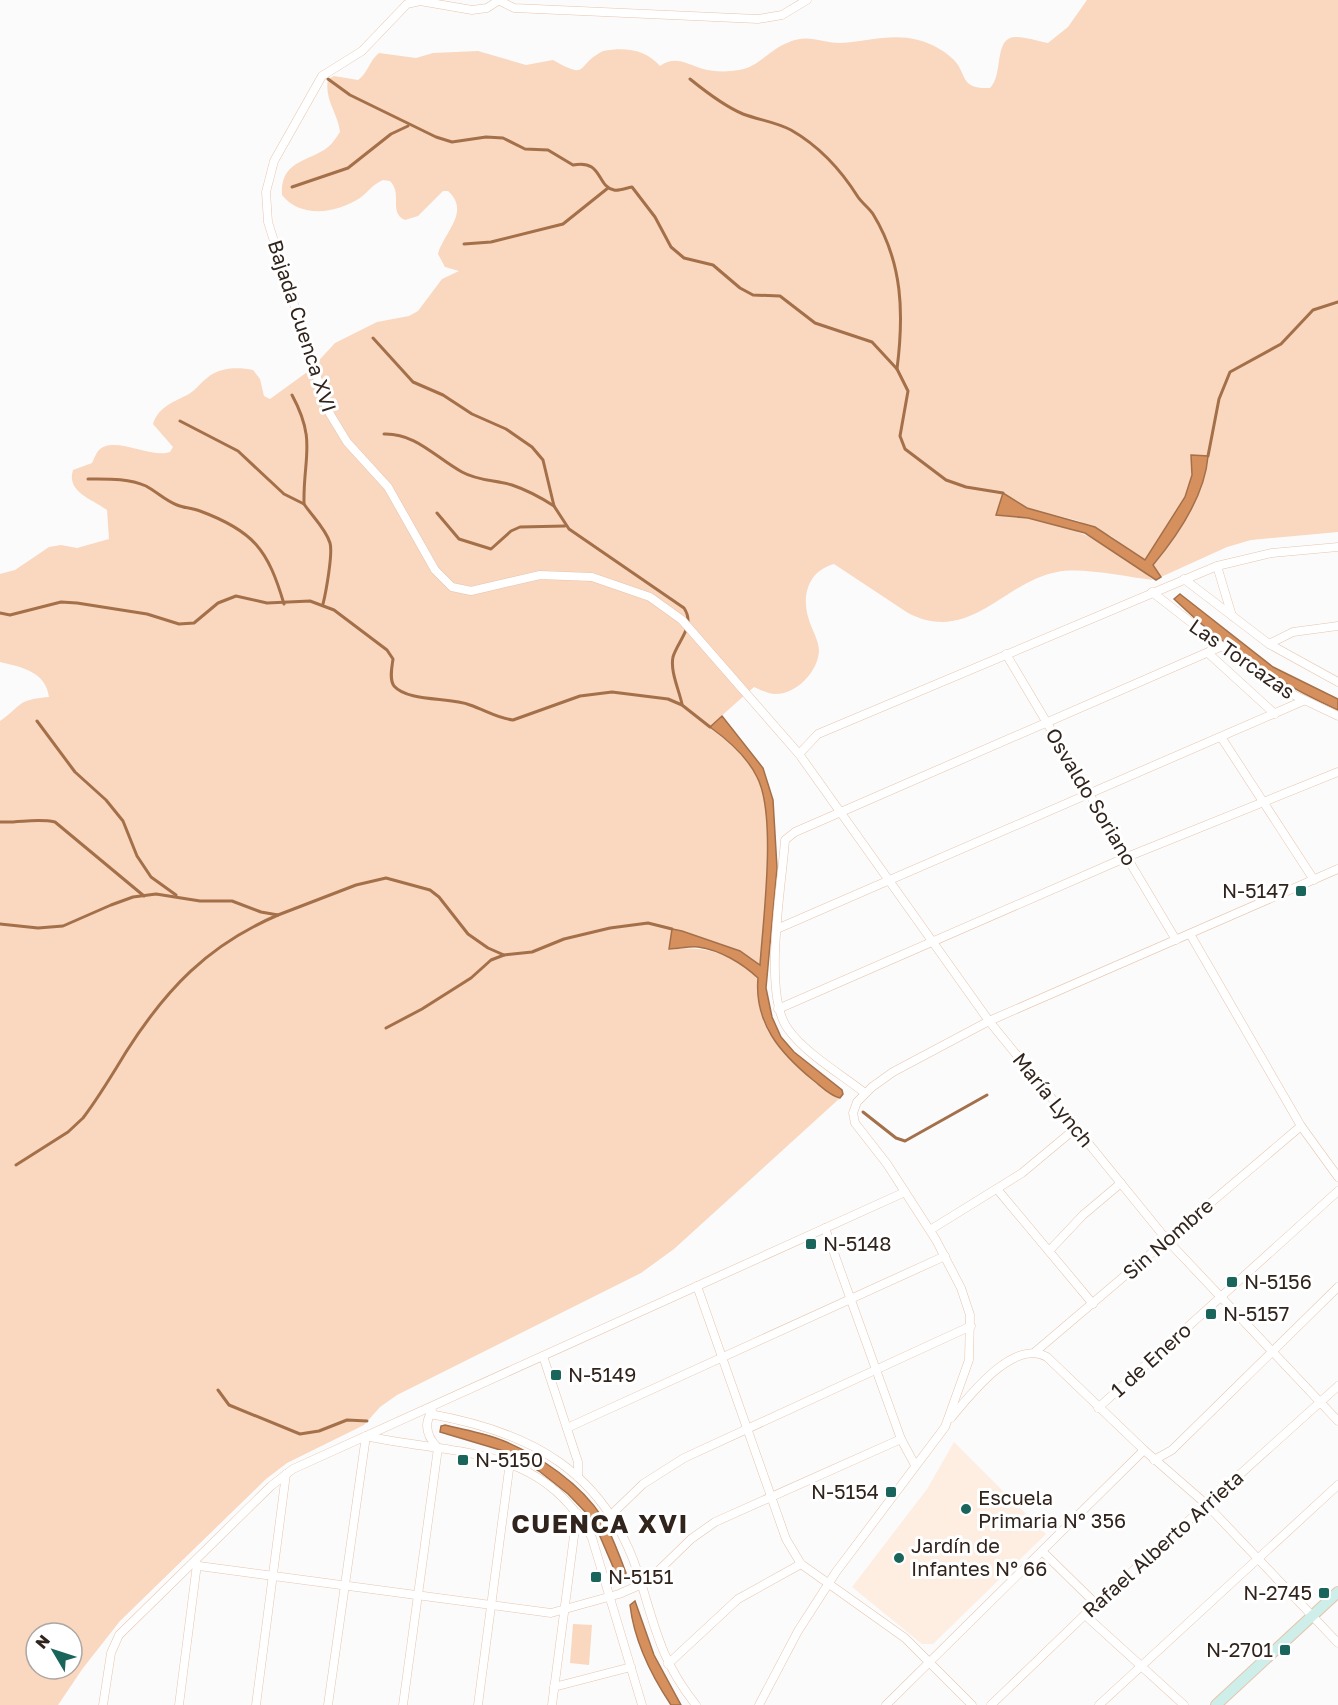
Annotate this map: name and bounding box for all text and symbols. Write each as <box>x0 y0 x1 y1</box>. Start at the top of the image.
street label: Bajada Cuenca XVI <box>264 236 342 415</box>
street label: Las Torcazas <box>1185 613 1300 703</box>
street label: Osvaldo Soriano <box>1041 723 1142 870</box>
place label: N-5147 <box>1222 878 1289 902</box>
marker: N-5147 <box>1294 884 1308 898</box>
street label: María Lynch <box>1008 1047 1099 1151</box>
street label: Sin Nombre <box>1117 1192 1217 1284</box>
place label: N-5148 <box>823 1231 892 1255</box>
marker: N-5148 <box>804 1237 818 1251</box>
place label: N-5156 <box>1244 1269 1312 1293</box>
marker: N-5156 <box>1225 1275 1239 1289</box>
place label: N-5157 <box>1223 1301 1289 1325</box>
marker: N-5157 <box>1204 1307 1218 1321</box>
street label: 1 de Enero <box>1105 1317 1195 1401</box>
place label: N-5149 <box>568 1362 636 1386</box>
marker: N-5149 <box>549 1368 563 1382</box>
place label: N-5150 <box>475 1447 543 1471</box>
marker: N-5150 <box>456 1453 470 1467</box>
street label: Rafael Alberto Arrieta <box>1077 1465 1248 1622</box>
place label: N-5154 <box>811 1479 879 1503</box>
marker: N-5154 <box>884 1485 898 1499</box>
place label: Escuela Primaria N° 356 <box>978 1485 1126 1532</box>
marker: Escuela Primaria N° 356 <box>959 1502 973 1516</box>
district label: CUENCA XVI <box>511 1508 689 1539</box>
place label: Jardín de Infantes N° 66 <box>911 1533 1047 1580</box>
marker: Jardín de Infantes N° 66 <box>892 1551 906 1565</box>
place label: N-5151 <box>608 1564 674 1588</box>
marker: N-5151 <box>589 1570 603 1584</box>
place label: N-2745 <box>1243 1580 1312 1604</box>
marker: N-2745 <box>1317 1586 1331 1600</box>
north arrow <box>24 1621 84 1681</box>
text: N <box>31 1631 54 1653</box>
place label: N-2701 <box>1206 1637 1273 1661</box>
marker: N-2701 <box>1278 1643 1292 1657</box>

